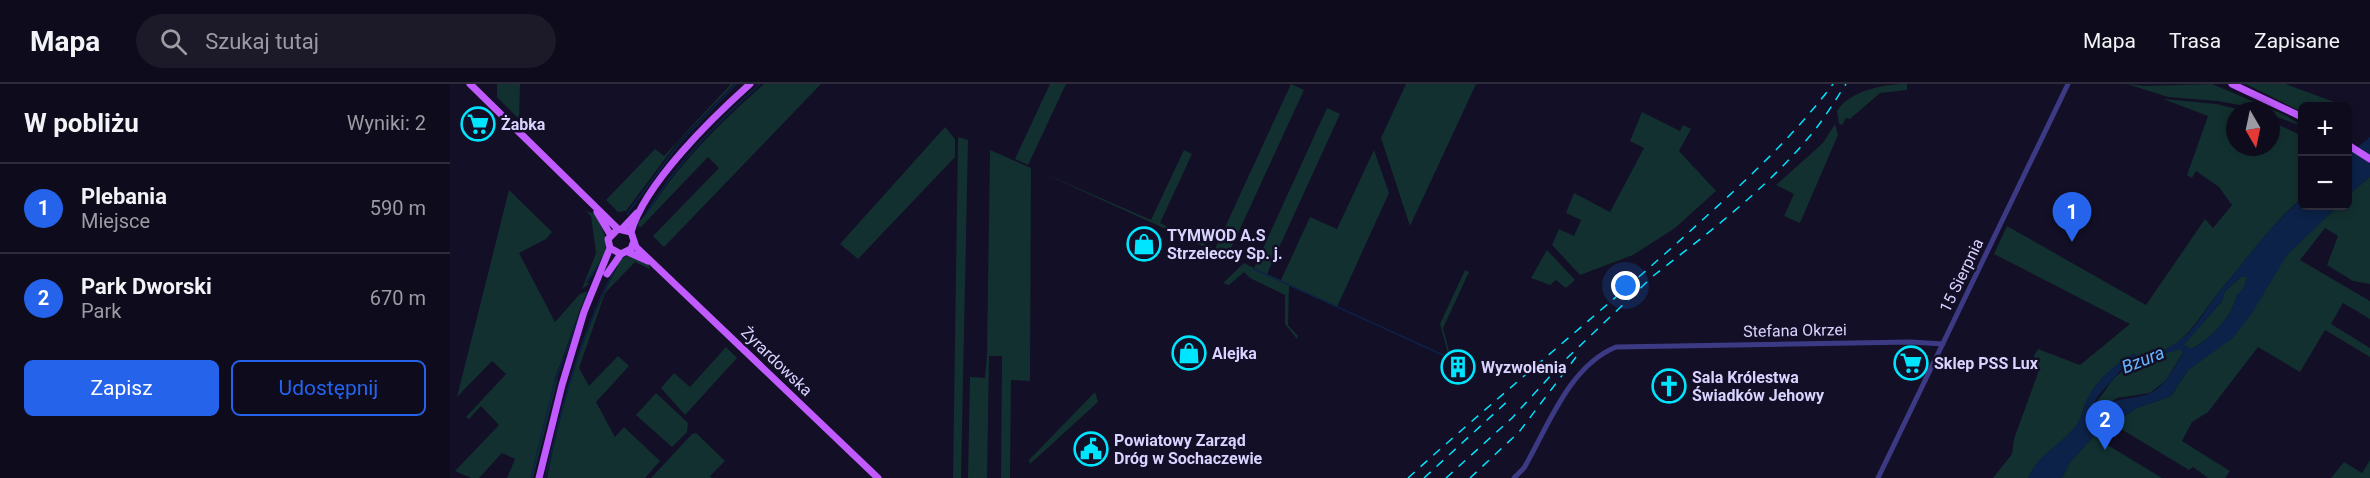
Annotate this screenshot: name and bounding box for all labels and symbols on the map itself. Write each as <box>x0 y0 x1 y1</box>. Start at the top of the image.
north arrow <box>2226 102 2280 156</box>
supermarket icon: Żabka <box>460 106 496 142</box>
place label: Żabka <box>501 115 546 134</box>
pin: 1 <box>2052 192 2092 242</box>
shop icon: TYMWOD A.S Strzeleccy Sp. j. <box>1126 226 1162 262</box>
place label: TYMWOD A.S Strzeleccy Sp. j. <box>1167 226 1283 263</box>
street label: 15 Sierpnia <box>1935 235 1987 315</box>
your location <box>1611 271 1640 300</box>
street label: Stefana Okrzei <box>1743 320 1847 341</box>
street label: Żyrardowska <box>737 323 816 400</box>
shop icon: Alejka <box>1171 335 1207 371</box>
water label: Bzura <box>2118 342 2167 378</box>
place label: Alejka <box>1212 344 1257 363</box>
supermarket icon: Sklep PSS Lux <box>1893 345 1929 381</box>
building icon: Wyzwolenia <box>1440 349 1476 385</box>
place label: Sklep PSS Lux <box>1934 354 2039 373</box>
place label: Wyzwolenia <box>1481 358 1567 377</box>
church icon: Sala Królestwa Świadków Jehowy <box>1651 368 1687 404</box>
place label: Sala Królestwa Świadków Jehowy <box>1692 368 1825 405</box>
pin: 2 <box>2086 400 2124 450</box>
public building icon: Powiatowy Zarząd Dróg w Sochaczewie <box>1073 431 1109 467</box>
place label: Powiatowy Zarząd Dróg w Sochaczewie <box>1114 431 1263 468</box>

